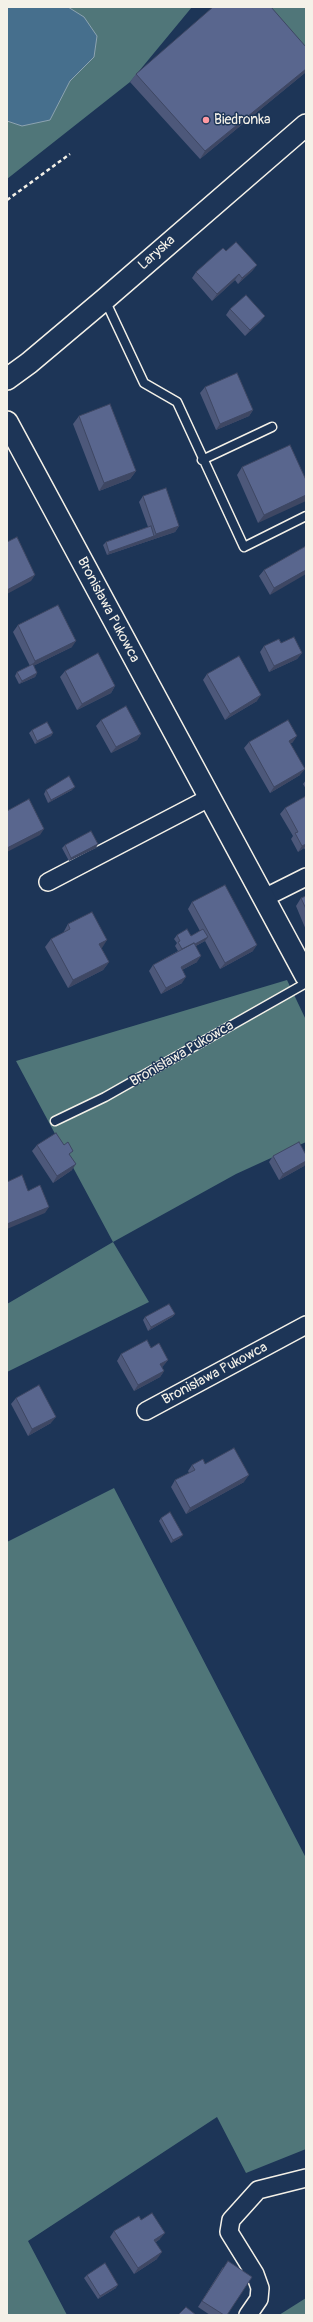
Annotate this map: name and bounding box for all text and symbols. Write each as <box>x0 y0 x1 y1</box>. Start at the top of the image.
place label: Biedronka <box>214 112 271 128</box>
marker: Biedronka <box>201 115 211 125</box>
street label: Laryska <box>135 232 179 274</box>
street label: Bronisława Pukowca <box>73 555 143 665</box>
street label: Bronisława Pukowca <box>127 1018 237 1090</box>
street label: Bronisława Pukowca <box>160 1339 270 1409</box>

